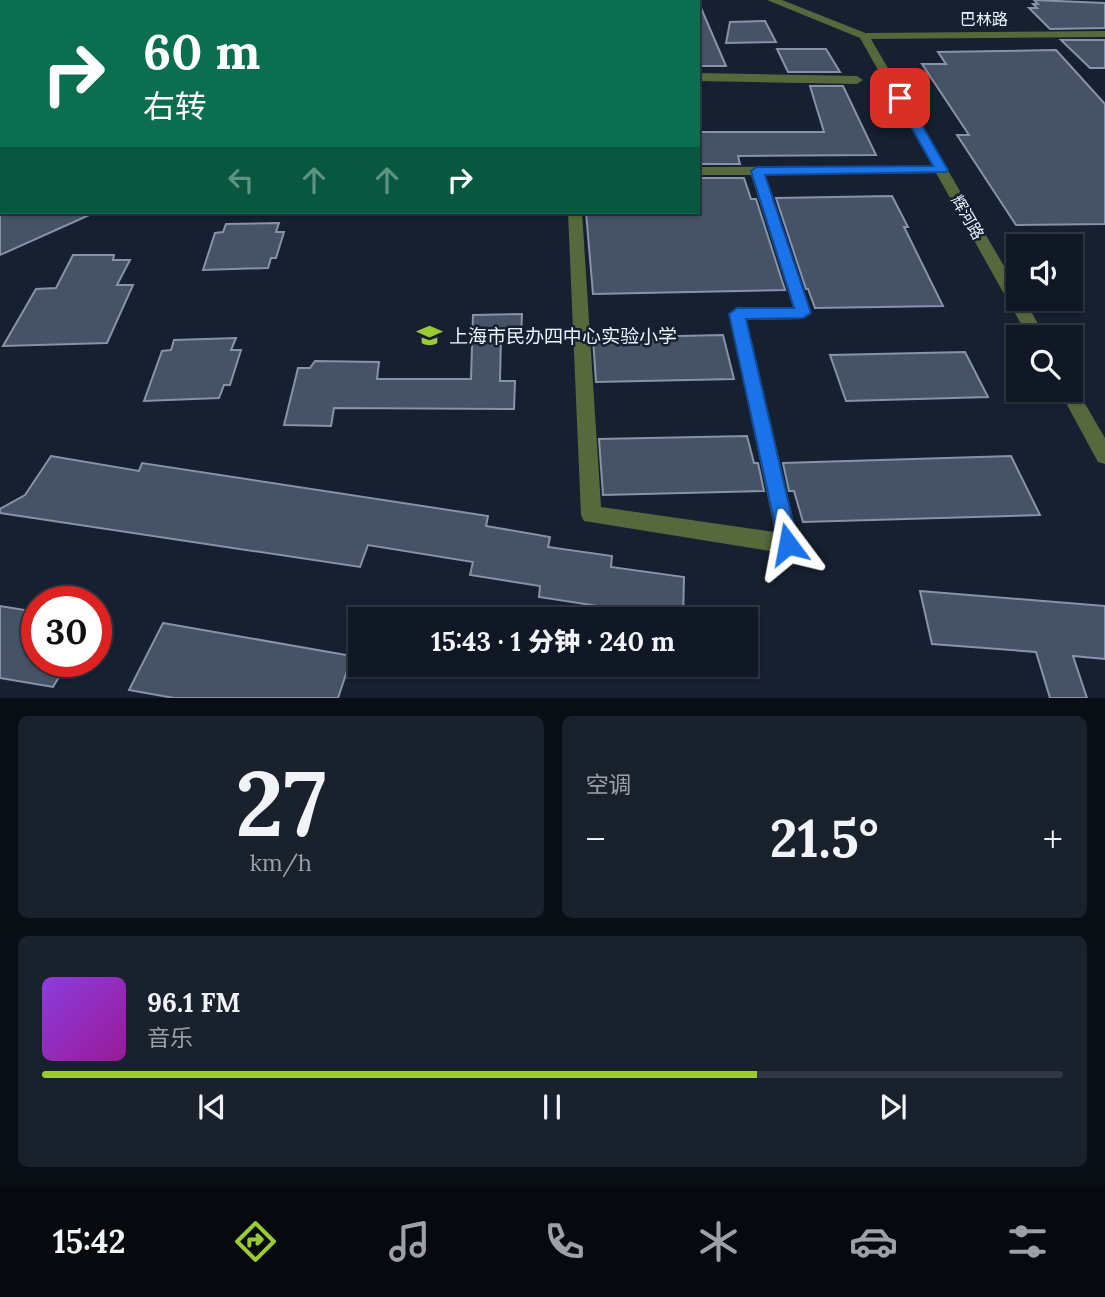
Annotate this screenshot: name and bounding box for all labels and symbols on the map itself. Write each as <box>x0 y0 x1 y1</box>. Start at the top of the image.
street label: 巴林路 <box>960 9 1008 29</box>
pin <box>870 68 930 128</box>
street label: 辉河路 <box>947 191 989 243</box>
school or university icon: 上海市民办四中心实验小学 <box>415 322 443 350</box>
place label: 上海市民办四中心实验小学 <box>449 324 677 348</box>
position arrow <box>751 507 825 581</box>
speed limit sign: 30 <box>21 586 112 677</box>

